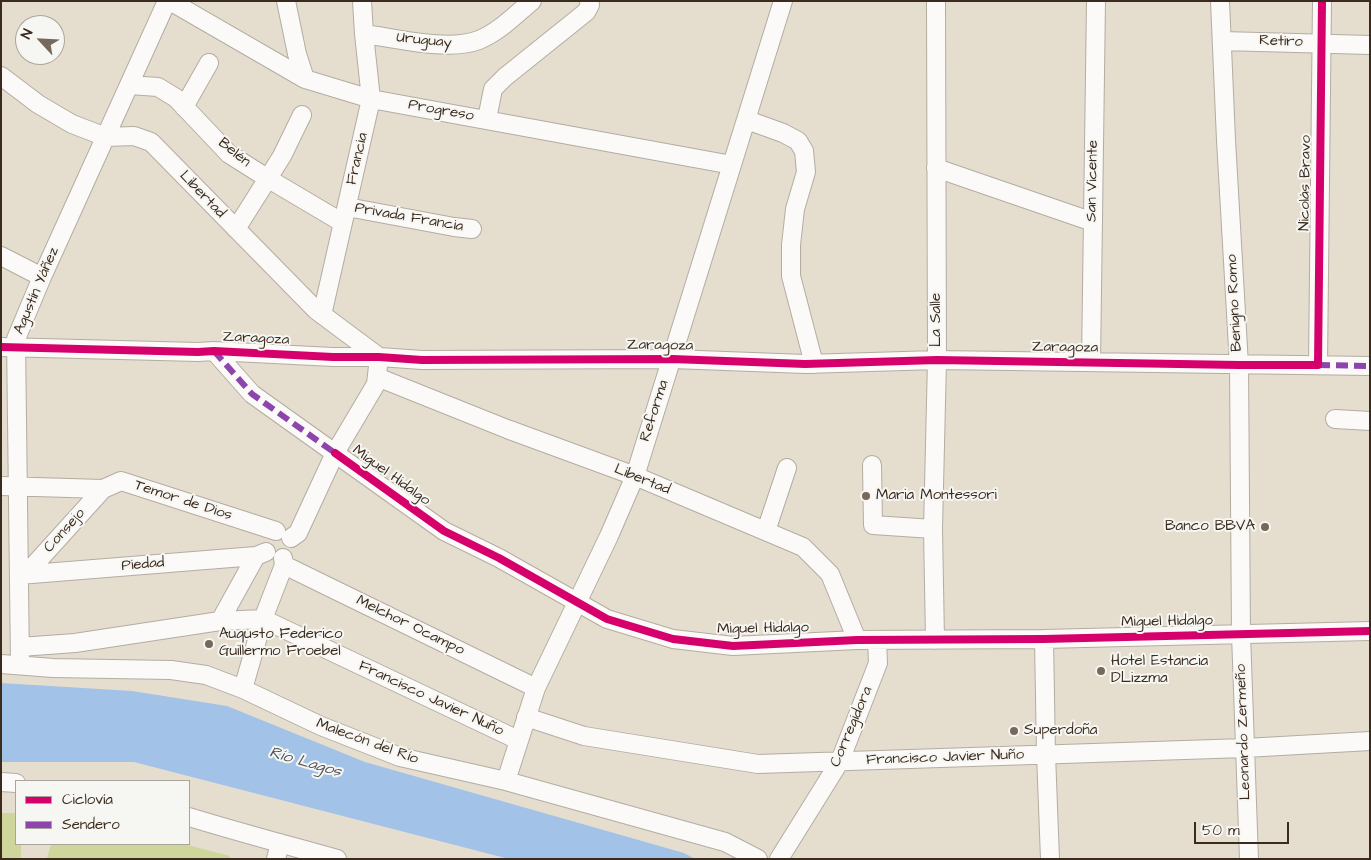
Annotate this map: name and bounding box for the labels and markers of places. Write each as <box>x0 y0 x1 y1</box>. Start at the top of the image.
place label: Maria Montessori <box>876 487 997 505</box>
marker: Maria Montessori <box>860 490 872 502</box>
place label: Banco BBVA <box>1165 518 1255 536</box>
marker: Banco BBVA <box>1259 521 1271 533</box>
place label: Augusto Federico Guillermo Froebel <box>219 626 342 661</box>
marker: Augusto Federico Guillermo Froebel <box>203 638 215 650</box>
place label: Hotel Estancia DLizzma <box>1111 653 1208 688</box>
marker: Hotel Estancia DLizzma <box>1095 665 1107 677</box>
place label: Superdoña <box>1024 722 1097 740</box>
marker: Superdoña <box>1008 725 1020 737</box>

